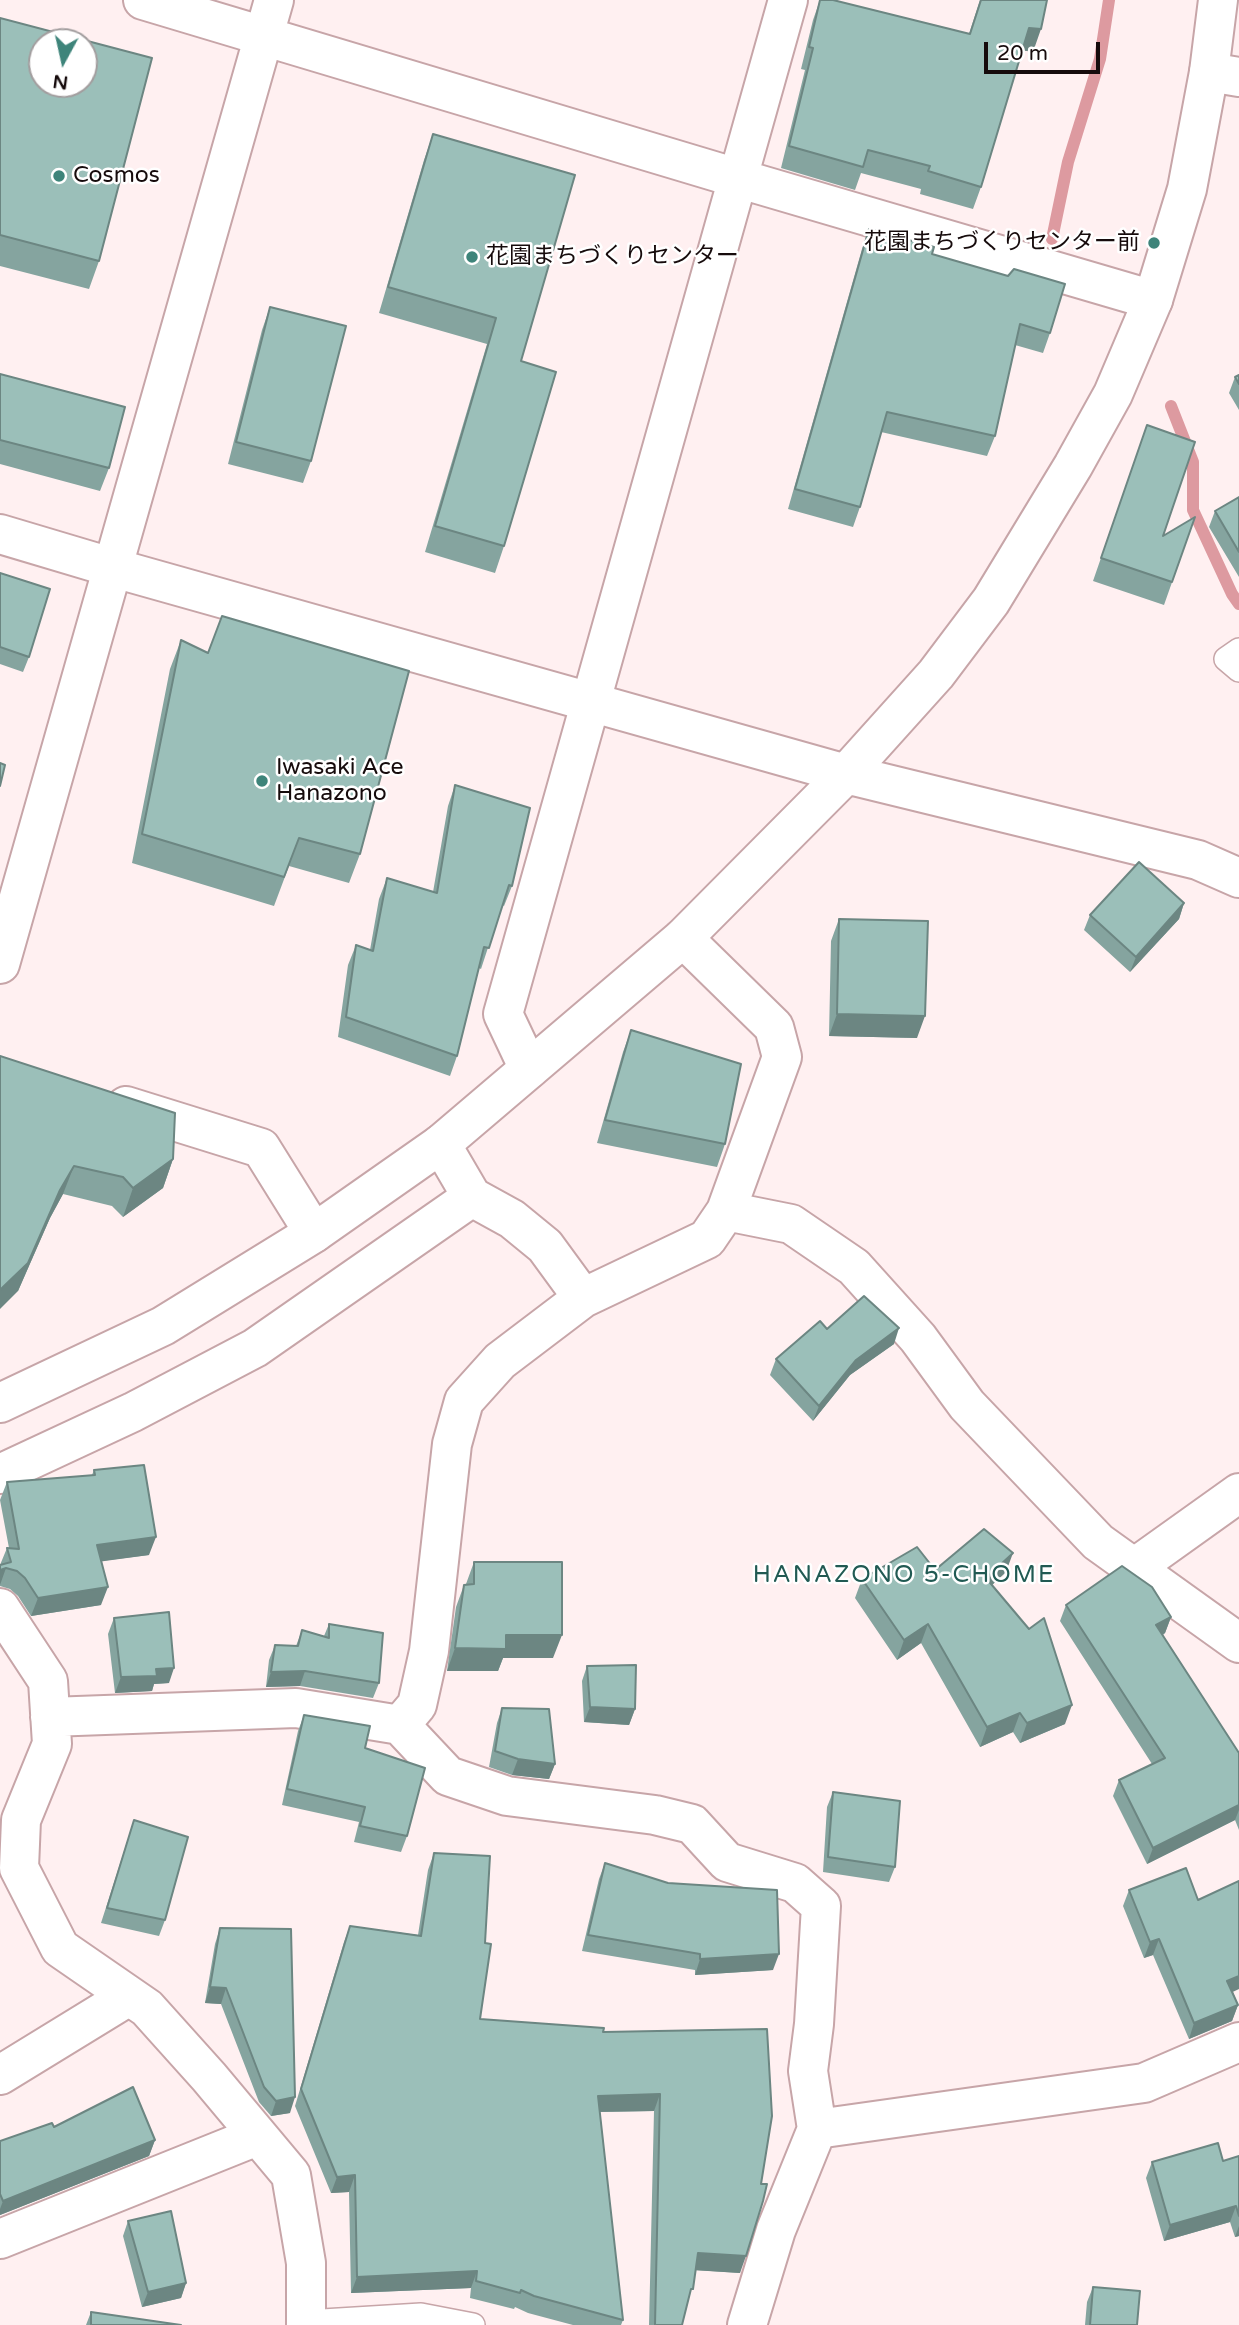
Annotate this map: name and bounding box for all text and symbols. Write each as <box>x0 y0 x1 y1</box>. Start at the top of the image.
north arrow <box>28 28 98 98</box>
scale bar <box>987 28 1102 72</box>
text: 20 m <box>997 41 1048 66</box>
text: N <box>51 70 69 94</box>
place label: Cosmos <box>73 162 160 190</box>
marker: Cosmos <box>51 168 67 184</box>
place label: 花園まちづくりセンター前 <box>864 229 1140 257</box>
marker: 花園まちづくりセンター前 <box>1146 235 1162 251</box>
place label: 花園まちづくりセンター <box>486 243 739 271</box>
marker: 花園まちづくりセンター <box>464 249 480 265</box>
place label: Iwasaki Ace Hanazono <box>276 754 404 808</box>
marker: Iwasaki Ace Hanazono <box>254 773 270 789</box>
district label: HANAZONO 5-CHOME <box>755 1562 1053 1590</box>

